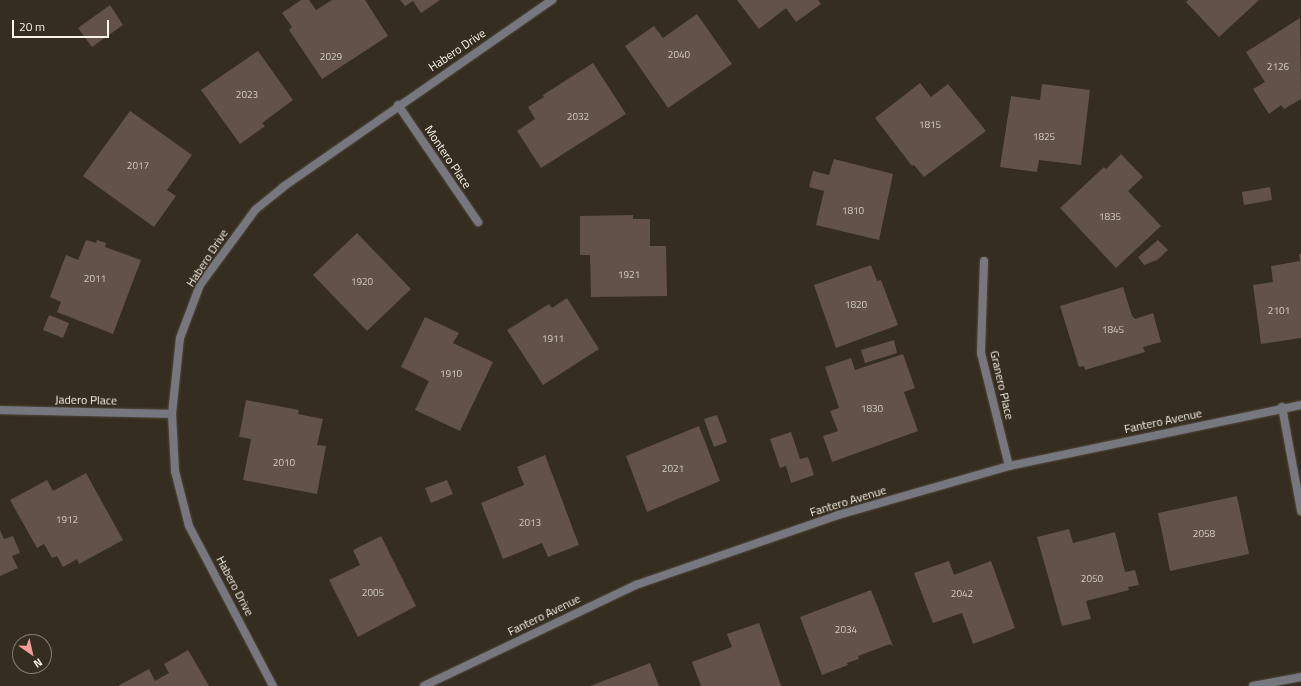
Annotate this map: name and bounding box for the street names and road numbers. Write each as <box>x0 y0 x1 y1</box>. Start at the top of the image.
street label: Habero Drive <box>426 26 488 74</box>
street label: Montero Place <box>422 123 474 191</box>
street label: Habero Drive <box>183 227 231 289</box>
street label: Granero Place <box>987 349 1017 421</box>
street label: Jadero Place <box>55 392 117 408</box>
street label: Fantero Avenue <box>1123 406 1203 436</box>
street label: Fantero Avenue <box>808 483 888 519</box>
street label: Habero Drive <box>213 554 257 618</box>
street label: Fantero Avenue <box>505 591 583 639</box>

